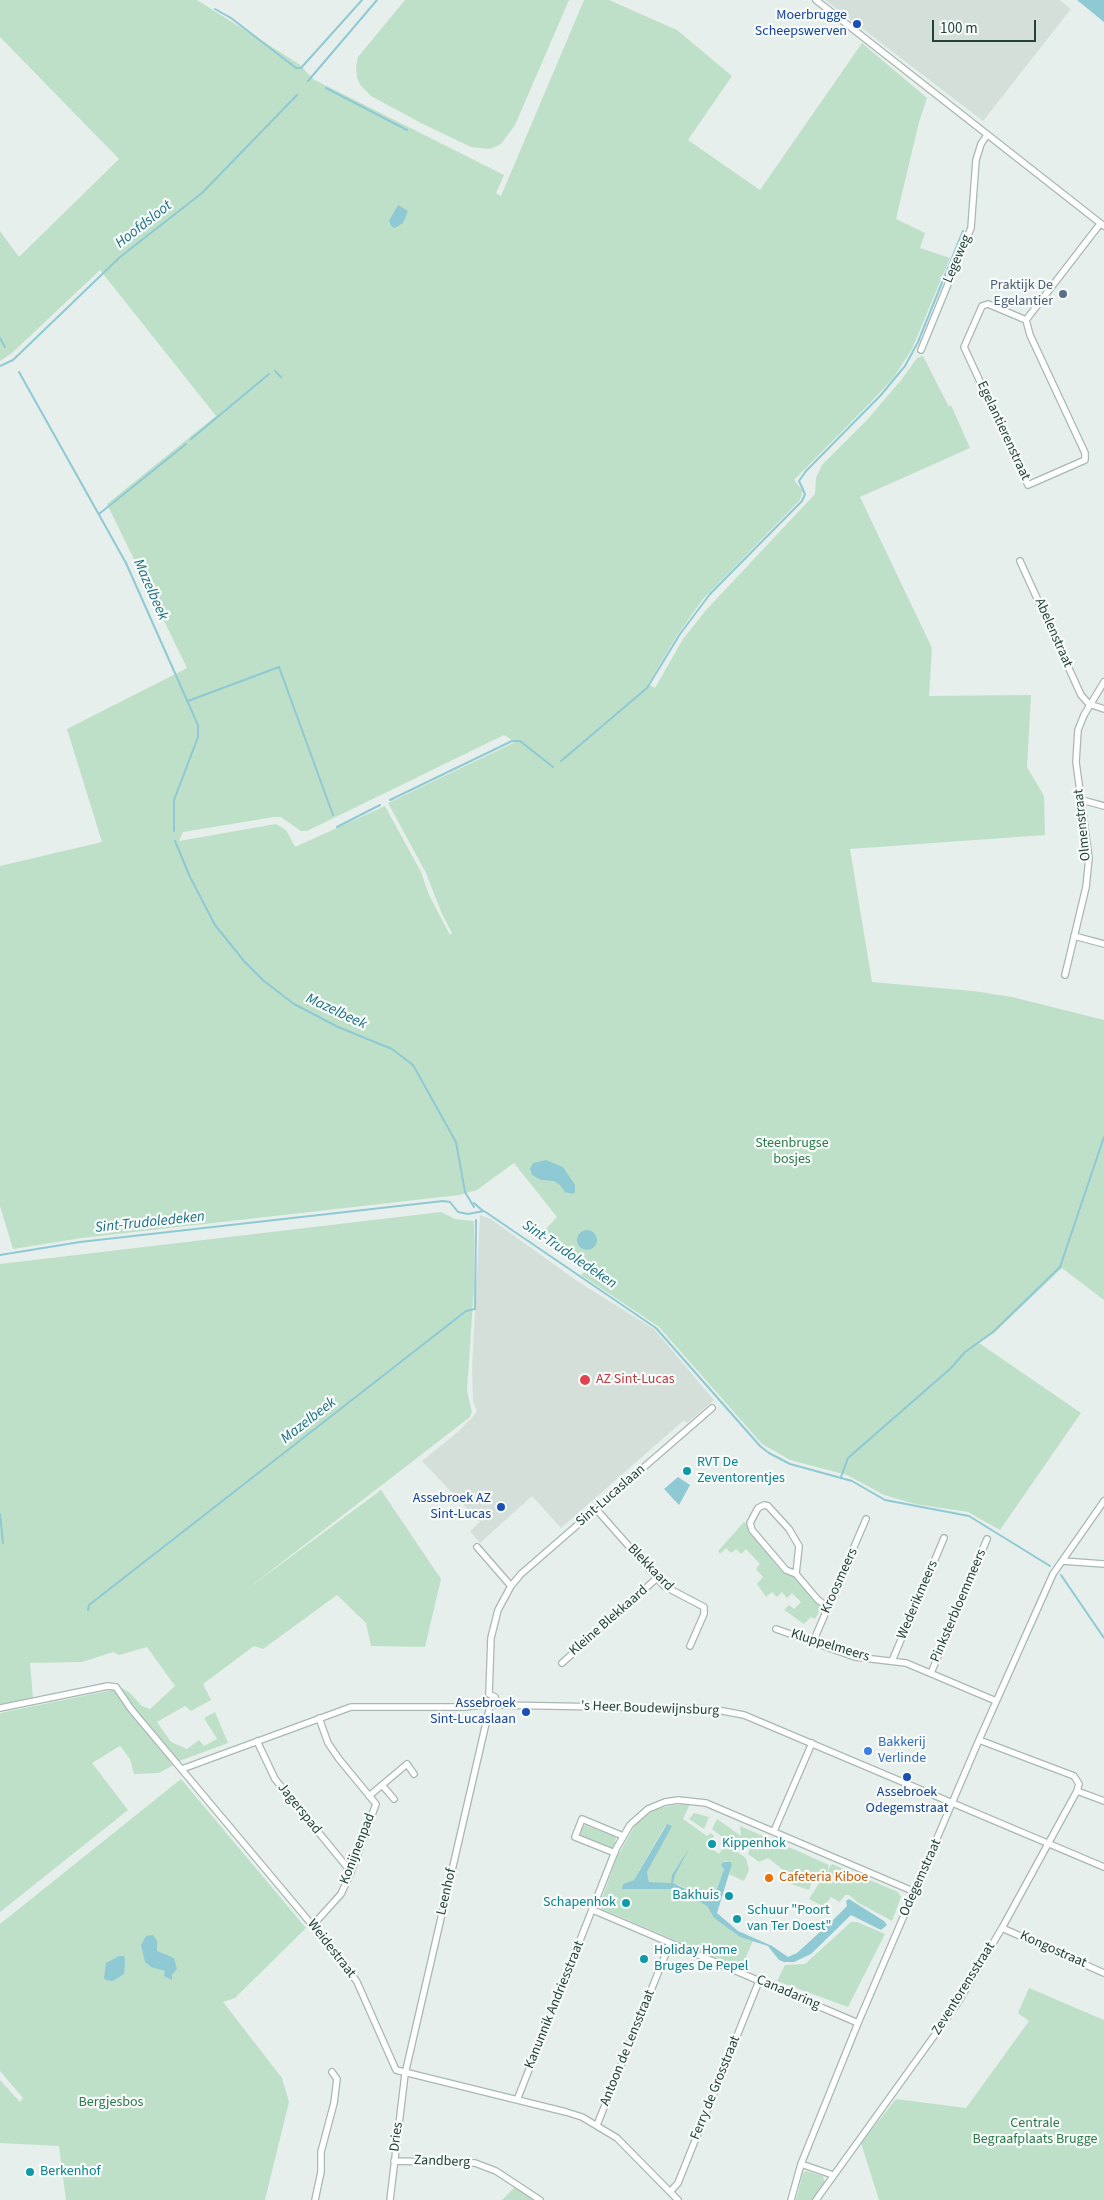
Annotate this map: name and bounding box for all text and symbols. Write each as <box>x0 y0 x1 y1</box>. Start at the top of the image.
place label: Moerbrugge Scheepswerven <box>755 8 847 40</box>
scale bar <box>934 10 1038 42</box>
marker: Moerbrugge Scheepswerven <box>851 18 863 30</box>
text: 100 m <box>940 18 978 39</box>
water label: Hoofdsloot <box>112 197 176 253</box>
street label: Legeweg <box>940 232 976 286</box>
place label: Praktijk De Egelantier <box>990 278 1053 310</box>
marker: Praktijk De Egelantier <box>1057 288 1069 300</box>
street label: Egelantierenstraat <box>973 379 1033 483</box>
water label: Mazelbeek <box>129 557 171 623</box>
street label: Abelenstraat <box>1030 596 1076 670</box>
street label: Olmenstraat <box>1071 788 1095 862</box>
water label: Mazelbeek <box>303 990 369 1034</box>
park label: Steenbrugse bosjes <box>755 1136 829 1168</box>
water label: Sint-Trudoledeken <box>94 1208 206 1238</box>
water label: Sint-Trudoledeken <box>518 1217 620 1293</box>
place label: AZ Sint-Lucas <box>596 1372 675 1388</box>
marker: AZ Sint-Lucas <box>578 1373 592 1387</box>
water label: Mazelbeek <box>278 1394 340 1448</box>
place label: RVT De Zeventorentjes <box>697 1455 785 1488</box>
street label: Sint-Lucaslaan <box>573 1461 649 1531</box>
marker: RVT De Zeventorentjes <box>681 1465 693 1477</box>
place label: Assebroek AZ Sint-Lucas <box>413 1491 491 1524</box>
marker: Assebroek AZ Sint-Lucas <box>495 1501 507 1513</box>
street label: Blekkaard <box>623 1541 677 1595</box>
street label: Kroosmeers <box>818 1546 862 1616</box>
street label: Pinksterbloemmeers <box>928 1547 990 1665</box>
street label: Wederikmeers <box>894 1558 942 1642</box>
street label: Kleine Blekkaard <box>566 1582 652 1660</box>
street label: Kluppelmeers <box>789 1626 871 1666</box>
place label: Assebroek Sint-Lucaslaan <box>430 1696 516 1728</box>
street label: 's Heer Boudewijnsburg <box>581 1698 719 1720</box>
marker: Assebroek Sint-Lucaslaan <box>520 1706 532 1718</box>
place label: Bakkerij Verlinde <box>878 1735 926 1768</box>
marker: Bakkerij Verlinde <box>862 1745 874 1757</box>
marker: Assebroek Odegemstraat <box>901 1771 913 1783</box>
street label: Jagerspad <box>273 1780 325 1838</box>
place label: Assebroek Odegemstraat <box>866 1785 948 1818</box>
street label: Konijnenpad <box>337 1811 379 1887</box>
place label: Kippenhok <box>722 1836 786 1852</box>
street label: Odegemstraat <box>896 1837 946 1919</box>
marker: Kippenhok <box>706 1838 718 1850</box>
street label: Leenhof <box>433 1867 461 1917</box>
place label: Cafeteria Kiboe <box>779 1870 868 1886</box>
marker: Cafeteria Kiboe <box>763 1872 775 1884</box>
place label: Bakhuis <box>672 1888 719 1904</box>
marker: Bakhuis <box>723 1890 735 1902</box>
place label: Schapenhok <box>543 1895 616 1911</box>
marker: Schapenhok <box>620 1897 632 1909</box>
place label: Schuur "Poort van Ter Doest" <box>747 1903 831 1935</box>
marker: Schuur "Poort van Ter Doest" <box>731 1913 743 1925</box>
street label: Weidestraat <box>303 1916 359 1982</box>
street label: Kongostraat <box>1017 1928 1089 1972</box>
street label: Kanunnik Andriesstraat <box>522 1939 588 2071</box>
street label: Zeventorensstraat <box>929 1940 999 2038</box>
place label: Holiday Home Bruges De Pepel <box>654 1943 748 1975</box>
marker: Holiday Home Bruges De Pepel <box>638 1953 650 1965</box>
street label: Canadaring <box>754 1972 822 2014</box>
street label: Antoon de Lensstraat <box>597 1988 659 2108</box>
street label: Ferry de Grosstraat <box>687 2033 745 2143</box>
park label: Bergjesbos <box>79 2095 143 2111</box>
park label: Centrale Begraafplaats Brugge <box>973 2116 1097 2148</box>
street label: Dries <box>387 2121 407 2153</box>
street label: Zandberg <box>414 2153 470 2171</box>
place label: Berkenhof <box>40 2164 101 2180</box>
marker: Berkenhof <box>24 2166 36 2178</box>

